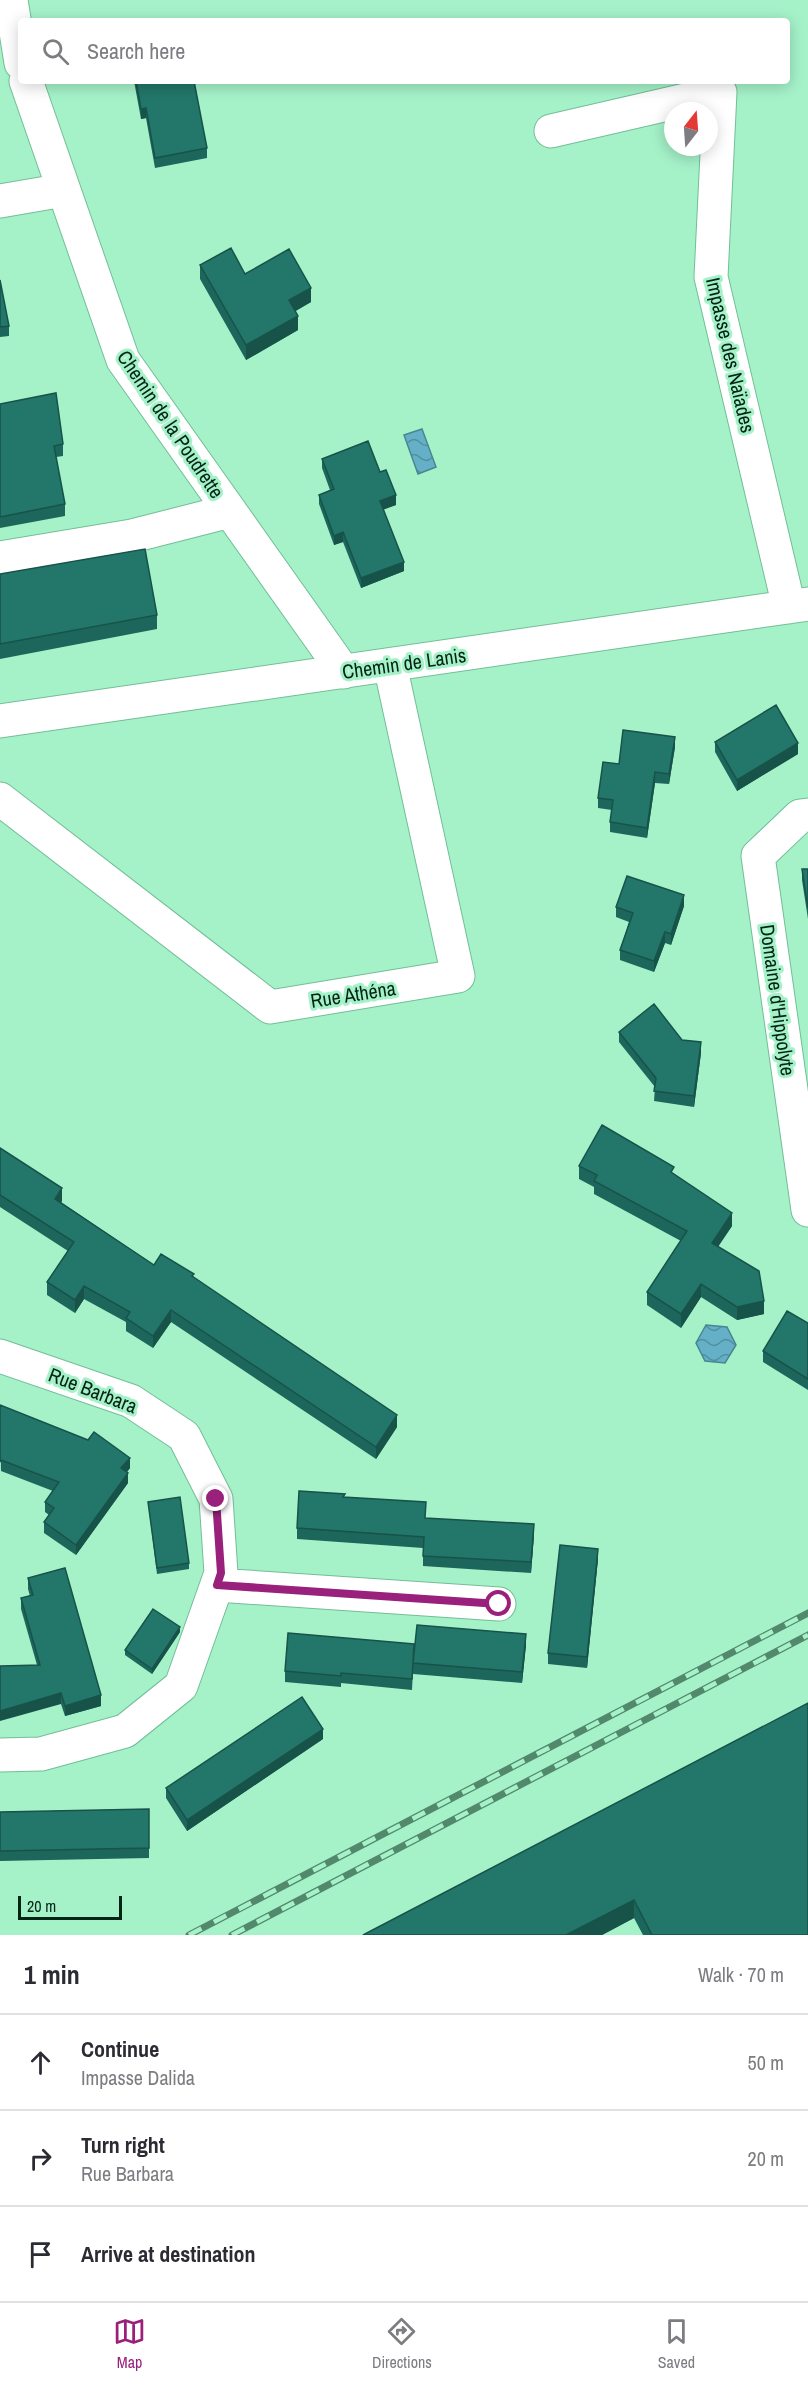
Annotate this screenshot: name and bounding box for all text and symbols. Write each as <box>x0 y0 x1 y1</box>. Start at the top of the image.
search box <box>18 18 790 84</box>
icon: search <box>39 35 72 68</box>
text: Search here <box>87 36 185 66</box>
north arrow <box>664 102 718 156</box>
street label: Impasse des Naïades <box>700 275 762 435</box>
street label: Chemin de la Poudrette <box>111 345 231 503</box>
street label: Chemin de Lanis <box>340 641 468 685</box>
street label: Domaine d'Hippolyte <box>754 923 802 1077</box>
street label: Rue Athéna <box>309 974 397 1014</box>
street label: Rue Barbara <box>45 1361 141 1419</box>
route end <box>202 1485 228 1511</box>
route start <box>485 1590 511 1616</box>
scale bar <box>18 1893 122 1920</box>
text: 20 m <box>27 1895 56 1917</box>
text: 1 min <box>24 1957 80 1992</box>
text: Walk · 70 m <box>698 1961 784 1988</box>
text: Continue <box>81 2034 159 2064</box>
icon: ahead <box>24 2046 57 2079</box>
text: 50 m <box>748 2049 784 2076</box>
text: Impasse Dalida <box>81 2064 195 2091</box>
text: Turn right <box>81 2130 165 2160</box>
icon: right <box>24 2142 57 2175</box>
text: 20 m <box>748 2145 784 2172</box>
text: Rue Barbara <box>81 2160 174 2187</box>
icon: arrive <box>24 2238 57 2271</box>
text: Arrive at destination <box>81 2239 255 2269</box>
tab: Map <box>113 2315 146 2373</box>
tab: Directions <box>372 2315 432 2373</box>
tab: Saved <box>658 2315 695 2373</box>

